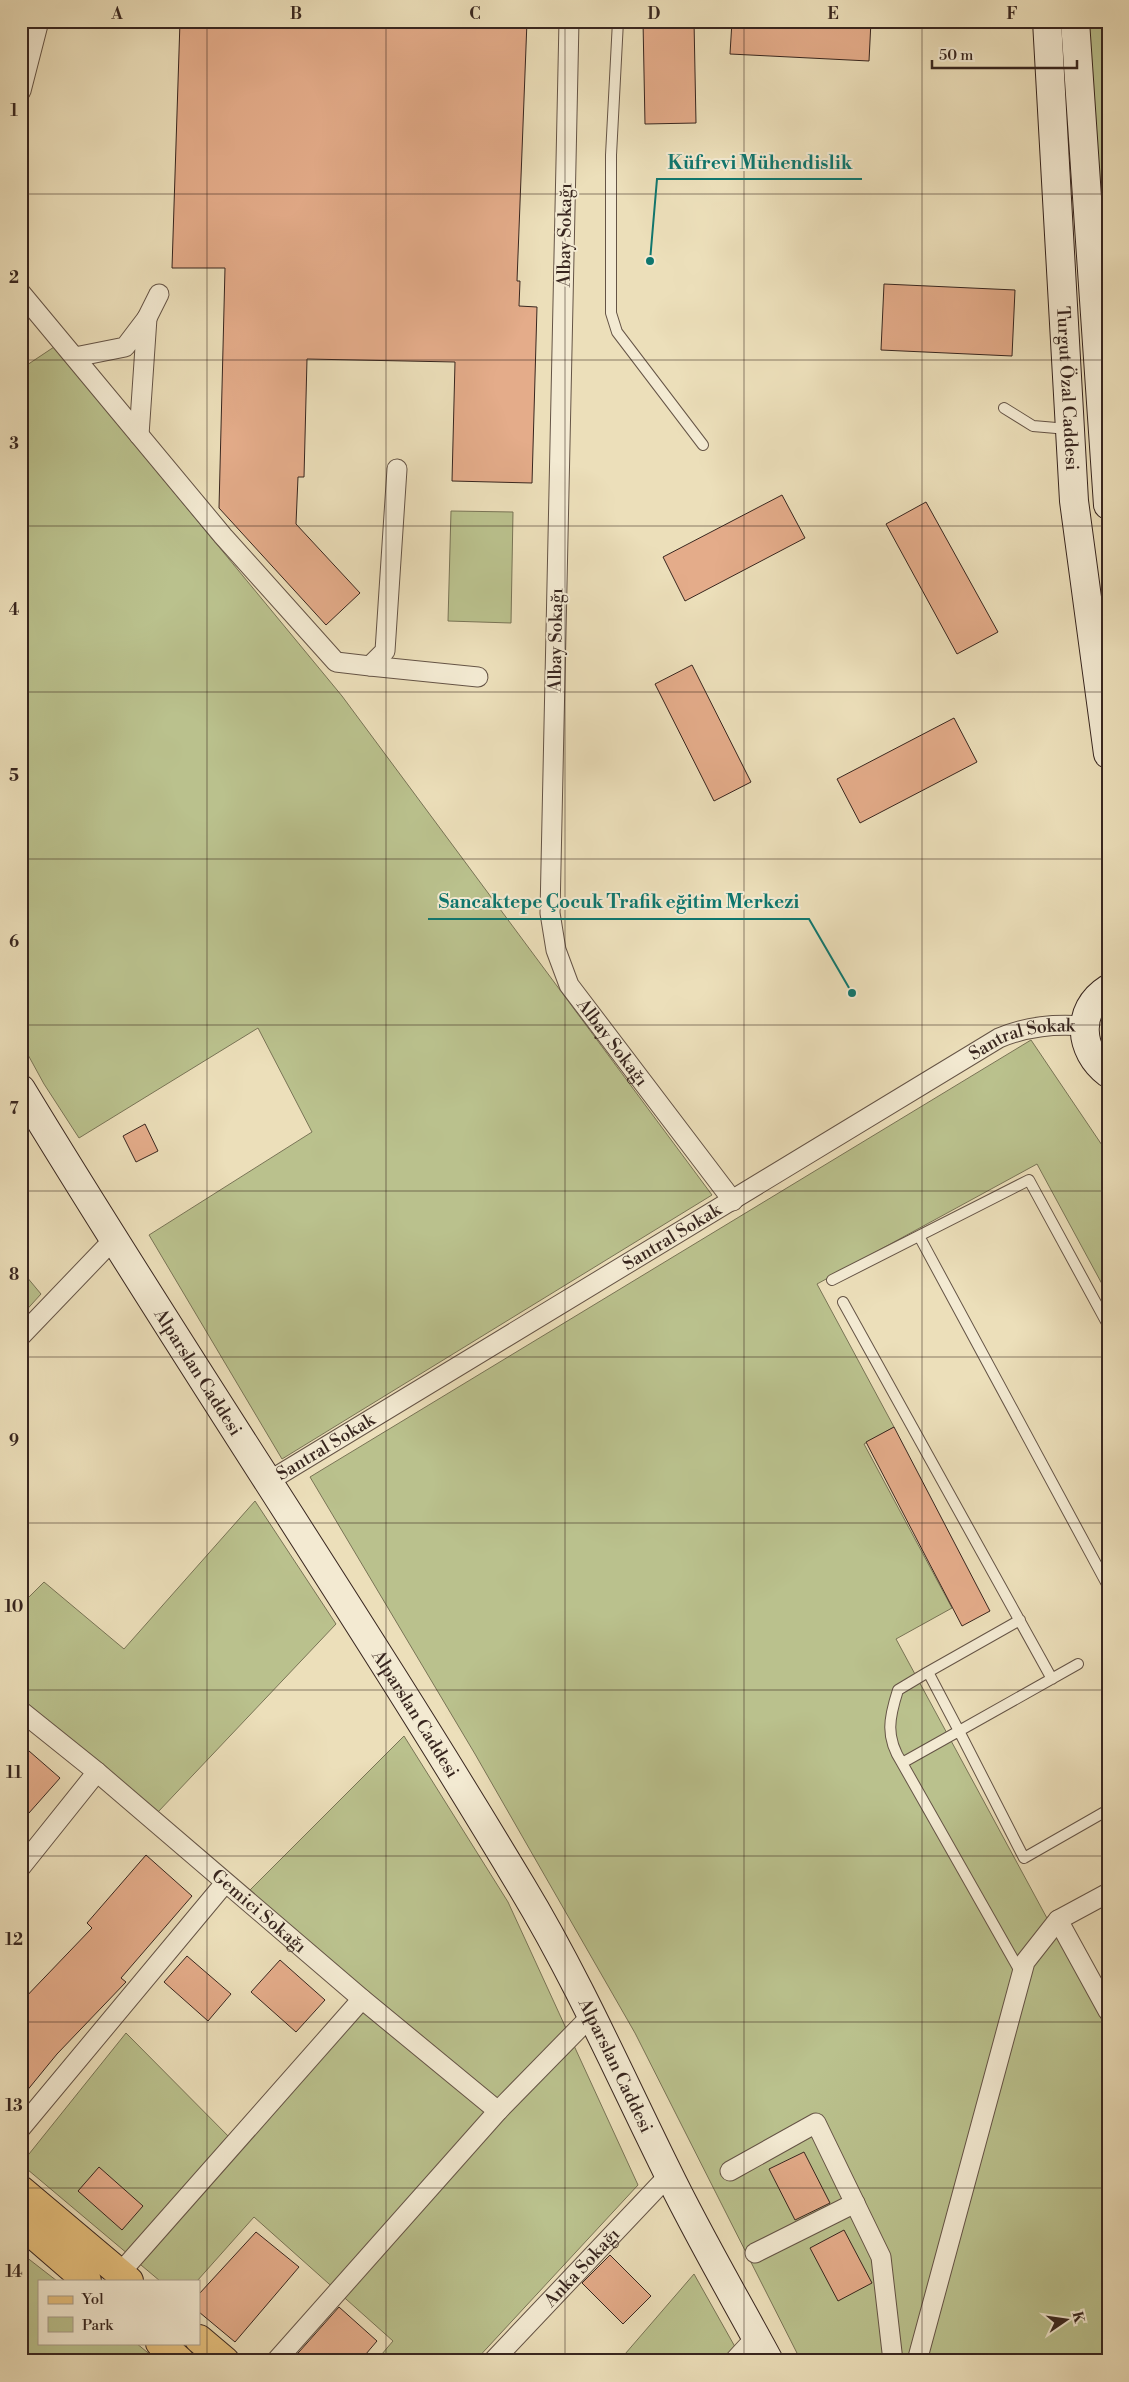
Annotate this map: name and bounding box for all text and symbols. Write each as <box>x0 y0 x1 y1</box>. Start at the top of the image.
text: A <box>110 4 123 24</box>
text: B <box>290 4 302 24</box>
text: C <box>469 4 481 24</box>
text: D <box>648 4 661 24</box>
text: E <box>827 4 839 24</box>
text: F <box>1006 4 1018 24</box>
scale bar <box>932 38 1076 70</box>
text: 50 m <box>939 46 973 65</box>
text: 1 <box>10 101 18 121</box>
callout: Küfrevi Mühendislik <box>657 145 862 179</box>
text: Küfrevi Mühendislik <box>668 151 853 175</box>
street label: Albay Sokağı <box>553 183 577 288</box>
text: 2 <box>9 268 19 288</box>
street label: Turgut Özal Caddesi <box>1052 306 1084 471</box>
text: 3 <box>9 434 19 454</box>
street label: Albay Sokağı <box>544 588 568 693</box>
text: 4 <box>9 600 20 620</box>
text: 5 <box>9 766 19 786</box>
callout: Sancaktepe Çocuk Trafik eğitim Merkezi <box>428 885 809 919</box>
text: Sancaktepe Çocuk Trafik eğitim Merkezi <box>439 890 799 914</box>
text: 6 <box>9 932 19 952</box>
street label: Albay Sokağı <box>571 993 653 1091</box>
street label: Santral Sokak <box>964 1014 1077 1065</box>
text: 7 <box>9 1099 19 1119</box>
street label: Santral Sokak <box>618 1197 727 1275</box>
text: 8 <box>9 1265 19 1285</box>
street label: Alparslan Caddesi <box>148 1303 247 1440</box>
street label: Santral Sokak <box>272 1407 380 1485</box>
text: 9 <box>9 1431 19 1451</box>
text: 10 <box>5 1597 23 1617</box>
street label: Alparslan Caddesi <box>366 1645 464 1782</box>
text: 11 <box>6 1763 22 1783</box>
street label: Gemici Sokağı <box>207 1864 311 1958</box>
text: 12 <box>5 1930 23 1950</box>
street label: Alparslan Caddesi <box>573 1994 658 2137</box>
text: 13 <box>5 2096 23 2116</box>
street label: Anka Sokağı <box>538 2223 625 2313</box>
text: 14 <box>5 2262 23 2282</box>
legend <box>38 2280 200 2344</box>
text: Yol <box>81 2290 104 2309</box>
north arrow <box>1042 2294 1092 2344</box>
text: K <box>1068 2310 1088 2325</box>
text: Park <box>82 2316 114 2335</box>

